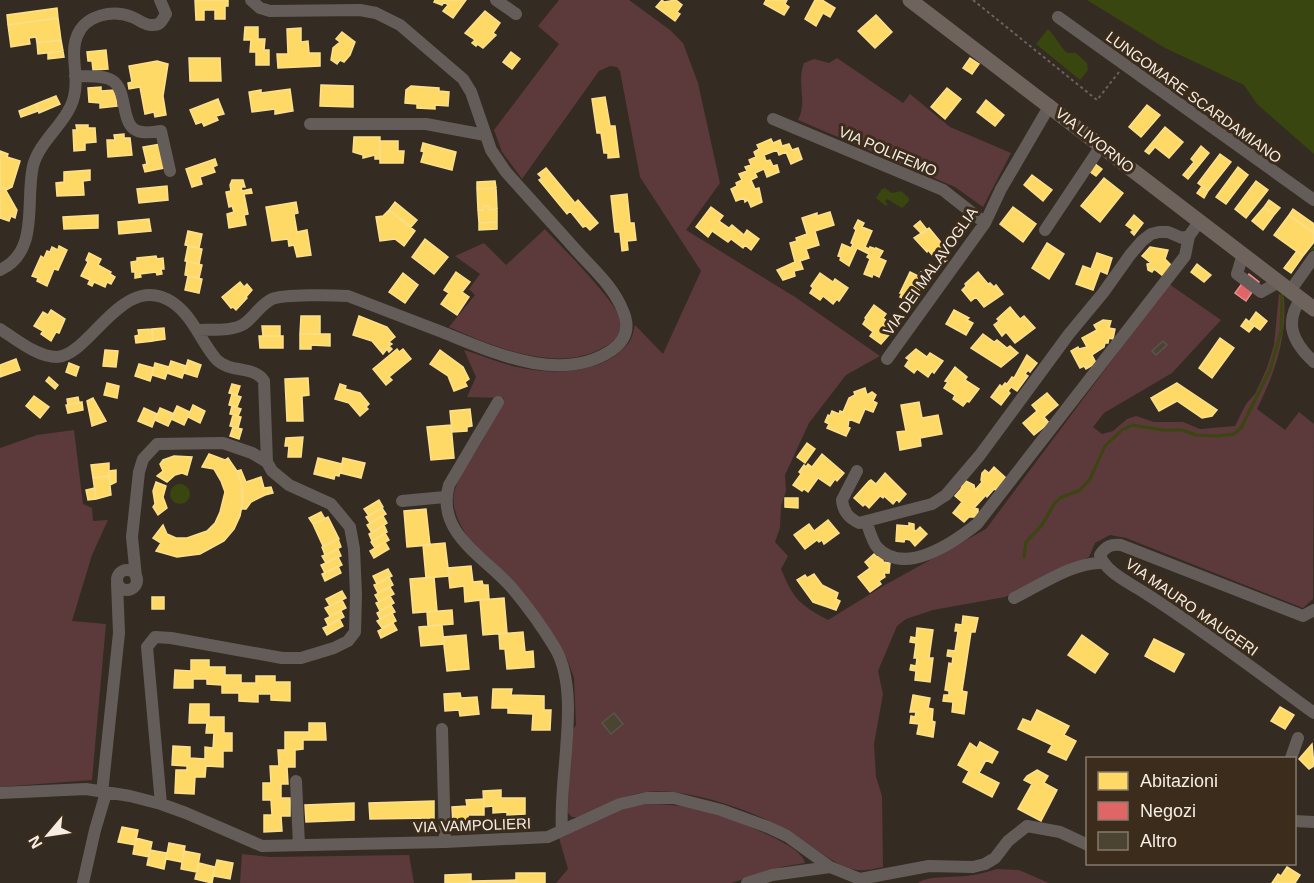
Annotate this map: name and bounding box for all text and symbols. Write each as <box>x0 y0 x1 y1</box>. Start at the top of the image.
street label: LUNGOMARE SCARDAMIANO <box>1103 28 1285 166</box>
street label: VIA LIVORNO <box>1052 104 1138 176</box>
street label: VIA POLIFEMO <box>836 123 940 179</box>
street label: VIA DEI MALAVOGLIA <box>879 204 981 338</box>
street label: VIA MAURO MAUGERI <box>1123 555 1261 659</box>
legend <box>1086 757 1296 865</box>
text: Abitazioni <box>1140 771 1218 791</box>
text: Negozi <box>1140 801 1196 821</box>
north arrow <box>18 805 78 865</box>
street label: VIA VAMPOLIERI <box>413 814 531 836</box>
text: Altro <box>1140 831 1177 851</box>
text: N <box>25 833 46 851</box>

